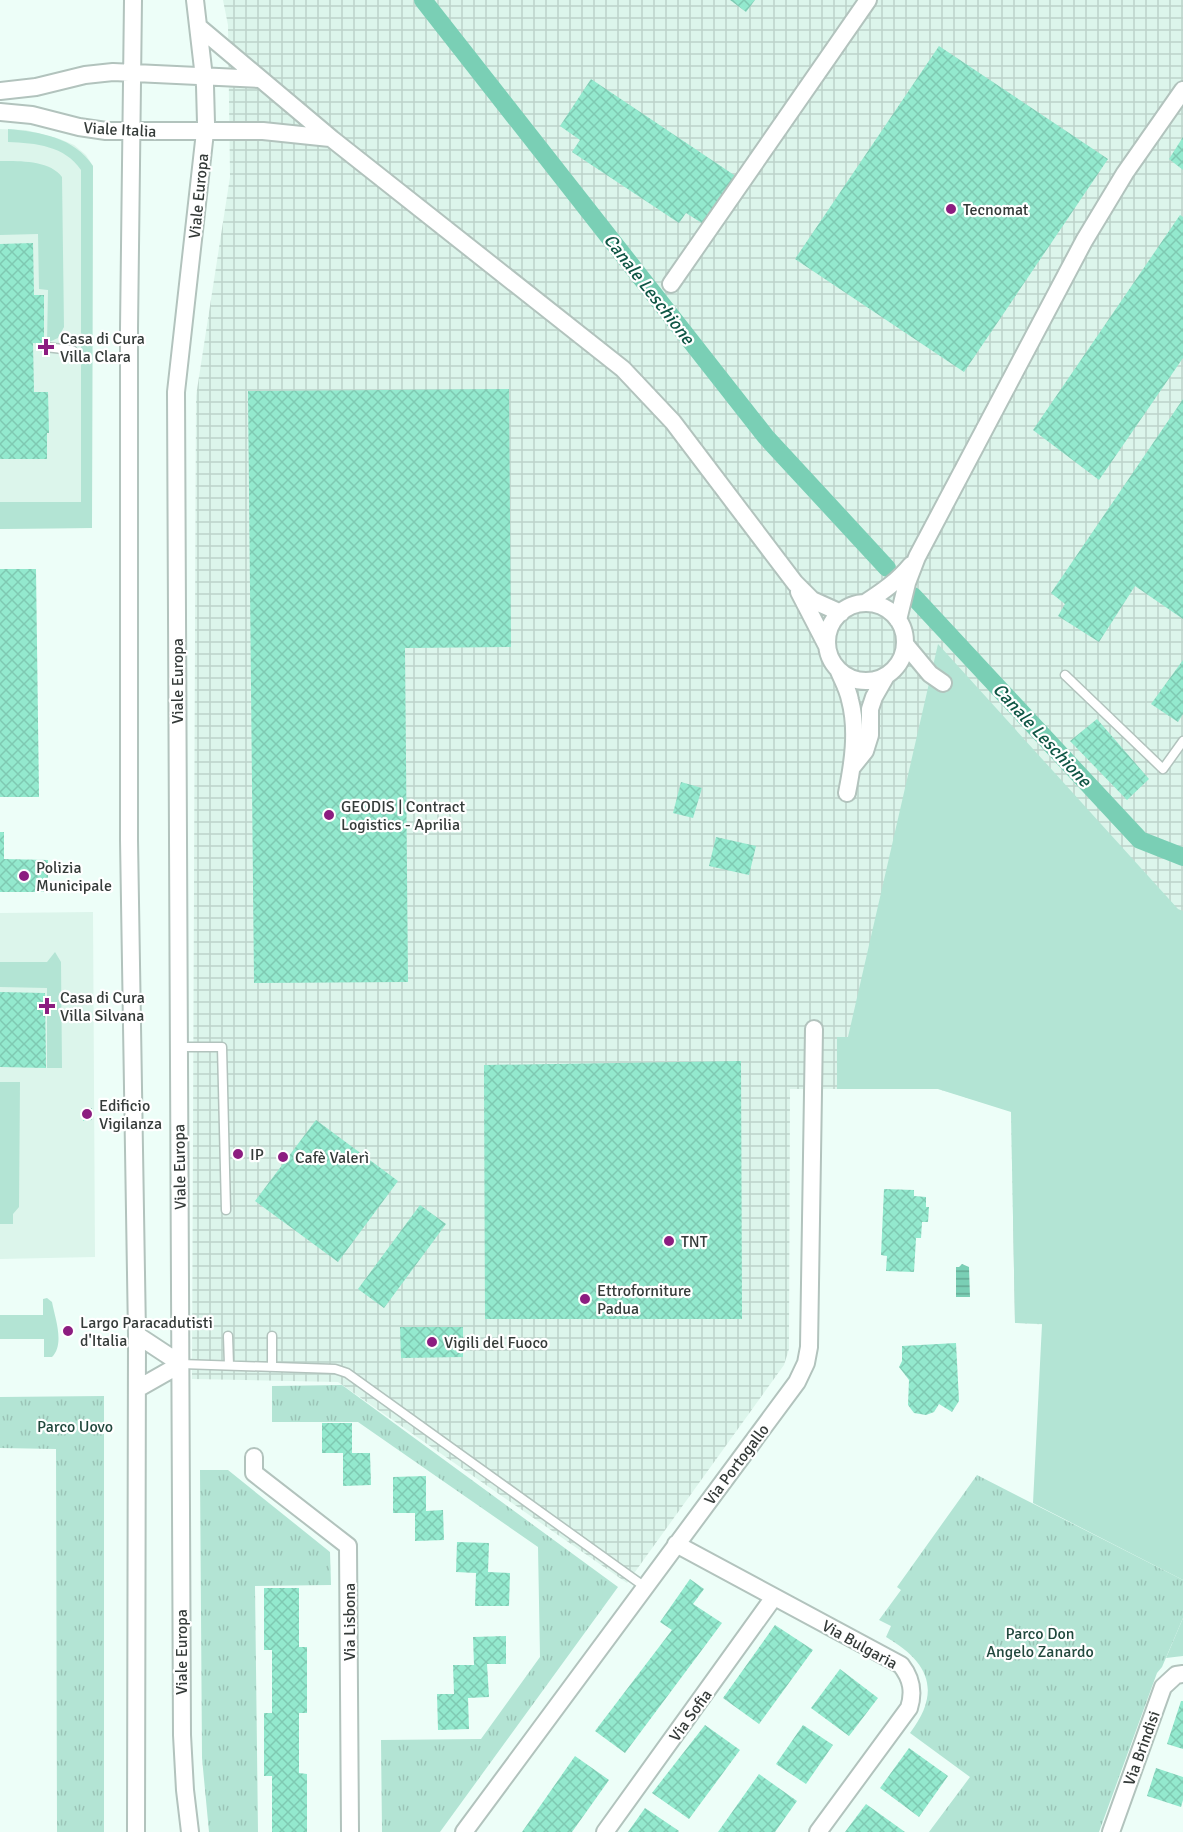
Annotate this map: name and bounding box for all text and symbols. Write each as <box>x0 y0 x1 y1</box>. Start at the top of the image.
street label: Viale Italia <box>83 118 157 142</box>
street label: Viale Europa <box>185 152 213 240</box>
place label: Tecnomat <box>963 200 1029 220</box>
marker: Tecnomat <box>944 202 958 216</box>
water label: Canale Leschione <box>599 229 700 349</box>
place label: Casa di Cura Villa Clara <box>60 329 145 367</box>
marker: Casa di Cura Villa Clara <box>37 338 55 356</box>
street label: Viale Europa <box>168 638 188 724</box>
water label: Canale Leschione <box>988 678 1096 792</box>
place label: GEODIS | Contract Logistics - Aprilia <box>341 797 465 835</box>
marker: GEODIS | Contract Logistics - Aprilia <box>322 808 336 822</box>
place label: Polizia Municipale <box>36 858 112 896</box>
marker: Polizia Municipale <box>17 869 31 883</box>
place label: Casa di Cura Villa Silvana <box>60 988 145 1026</box>
marker: Casa di Cura Villa Silvana <box>38 997 56 1015</box>
place label: Edificio Vigilanza <box>99 1096 162 1134</box>
marker: Edificio Vigilanza <box>80 1107 94 1121</box>
street label: Viale Europa <box>169 1124 191 1210</box>
place label: IP <box>250 1145 264 1165</box>
marker: IP <box>231 1147 245 1161</box>
place label: Cafè Valerì <box>295 1148 369 1168</box>
marker: Cafè Valerì <box>276 1150 290 1164</box>
place label: TNT <box>681 1232 708 1252</box>
marker: TNT <box>662 1234 676 1248</box>
place label: Ettroforniture Padua <box>597 1281 691 1319</box>
marker: Ettroforniture Padua <box>578 1292 592 1306</box>
place label: Largo Paracadutisti d'Italia <box>80 1313 213 1351</box>
marker: Largo Paracadutisti d'Italia <box>61 1324 75 1338</box>
place label: Vigili del Fuoco <box>444 1333 548 1353</box>
marker: Vigili del Fuoco <box>425 1335 439 1349</box>
park label: Parco Uovo <box>37 1417 113 1437</box>
street label: Via Portogallo <box>700 1420 774 1509</box>
street label: Via Lisbona <box>340 1583 360 1661</box>
street label: Viale Europa <box>172 1609 192 1695</box>
street label: Via Bulgaria <box>818 1616 901 1674</box>
park label: Parco Don Angelo Zanardo <box>986 1624 1094 1662</box>
street label: Via Sofia <box>665 1686 716 1746</box>
street label: Via Brindisi <box>1119 1708 1165 1788</box>

